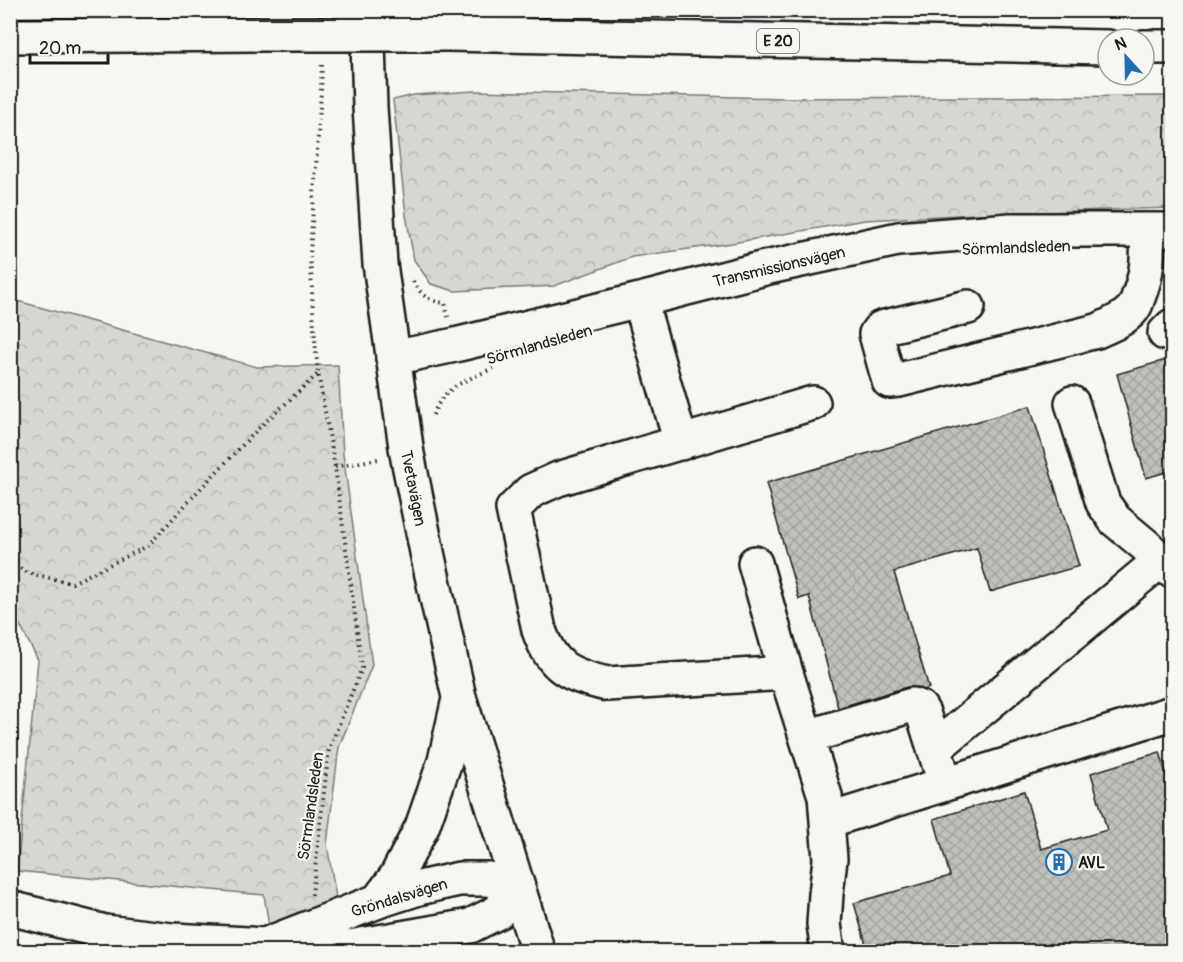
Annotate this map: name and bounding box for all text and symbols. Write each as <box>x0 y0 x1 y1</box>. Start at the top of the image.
scale bar <box>30 27 108 65</box>
north arrow <box>1096 27 1156 87</box>
road number: E 20 <box>757 29 799 53</box>
text: N <box>1112 33 1130 55</box>
text: 20 m <box>39 37 81 60</box>
street label: Sörmlandsleden <box>961 236 1071 260</box>
street label: Transmissionsvägen <box>711 242 847 292</box>
street label: Sörmlandsleden <box>484 320 594 370</box>
street label: Tvetavägen <box>396 449 430 528</box>
street label: Sörmlandsleden <box>293 751 328 862</box>
building icon: AVL <box>1044 847 1074 877</box>
place label: AVL <box>1078 853 1105 873</box>
street label: Gröndalsvägen <box>349 874 450 922</box>

